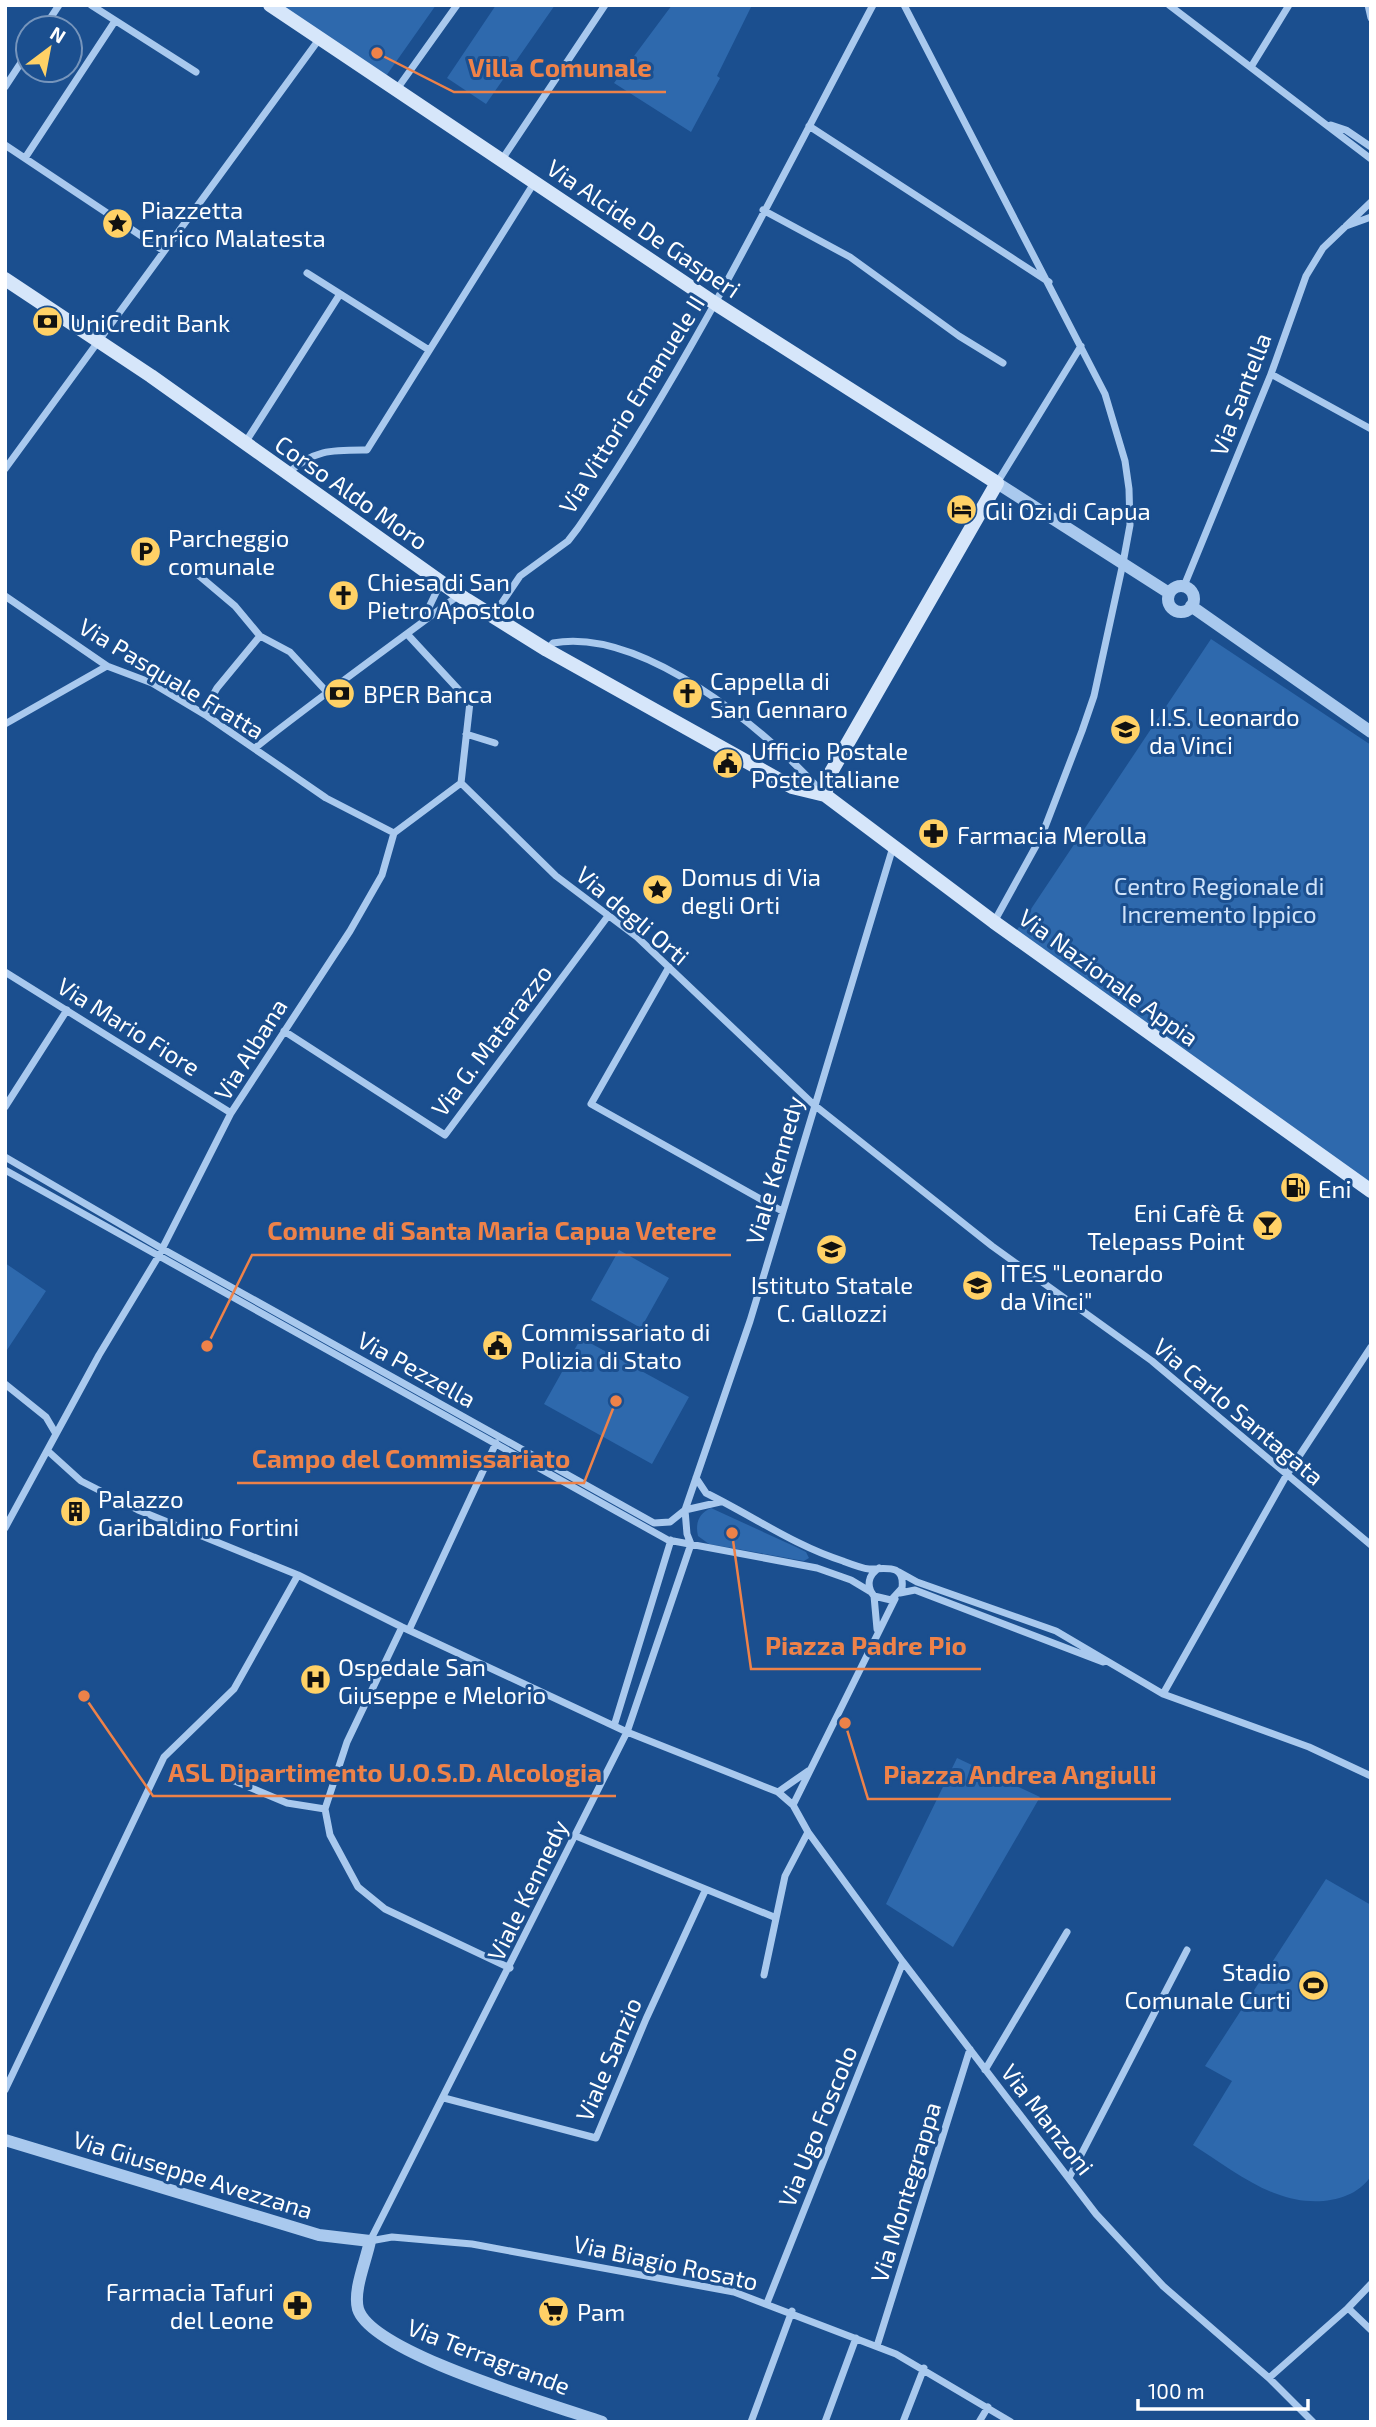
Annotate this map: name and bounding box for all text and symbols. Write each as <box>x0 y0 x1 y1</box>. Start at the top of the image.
north arrow <box>14 14 84 84</box>
text: N <box>46 21 70 48</box>
callout: Villa Comunale <box>454 45 666 92</box>
text: Villa Comunale <box>468 51 652 82</box>
street label: Via Alcide De Gasperi <box>542 152 746 304</box>
place label: Piazzetta Enrico Malatesta <box>141 195 326 252</box>
place icon: Piazzetta Enrico Malatesta <box>101 206 135 240</box>
street label: Via Vittorio Emanuele II <box>552 290 710 518</box>
bank icon: UniCredit Bank <box>30 305 64 339</box>
place label: UniCredit Bank <box>70 308 230 337</box>
street label: Via Santella <box>1203 329 1277 459</box>
street label: Corso Aldo Moro <box>270 429 434 555</box>
hotel icon: Gli Ozi di Capua <box>945 493 979 527</box>
place label: Gli Ozi di Capua <box>985 496 1151 525</box>
place label: Parcheggio comunale <box>168 523 289 580</box>
parking icon: Parcheggio comunale <box>128 534 162 568</box>
place label: Chiesa di San Pietro Apostolo <box>367 567 535 624</box>
church icon: Chiesa di San Pietro Apostolo <box>327 578 361 612</box>
street label: Via Pasquale Fratta <box>74 611 270 745</box>
place label: Cappella di San Gennaro <box>710 666 848 723</box>
bank icon: BPER Banca <box>323 676 357 710</box>
church icon: Cappella di San Gennaro <box>670 677 704 711</box>
place label: BPER Banca <box>363 679 493 708</box>
place label: I.I.S. Leonardo da Vinci <box>1149 702 1300 759</box>
school or university icon: I.I.S. Leonardo da Vinci <box>1109 713 1143 747</box>
place label: Ufficio Postale Poste Italiane <box>751 736 908 793</box>
public building icon: Ufficio Postale Poste Italiane <box>711 747 745 781</box>
pharmacy icon: Farmacia Merolla <box>917 817 951 851</box>
place label: Farmacia Merolla <box>957 820 1147 849</box>
street label: Via degli Orti <box>571 859 695 971</box>
place label: Domus di Via degli Orti <box>681 862 821 919</box>
park label: Centro Regionale di Incremento Ippico <box>1114 871 1324 928</box>
place icon: Domus di Via degli Orti <box>641 873 675 907</box>
street label: Via Nazionale Appia <box>1014 902 1204 1052</box>
street label: Via G. Matarazzo <box>425 958 557 1122</box>
street label: Via Mario Fiore <box>52 971 206 1081</box>
street label: Via Albana <box>207 993 293 1105</box>
street label: Viale Kennedy <box>739 1092 809 1248</box>
fuel station icon: Eni <box>1278 1171 1312 1205</box>
place label: Eni <box>1318 1174 1351 1203</box>
place label: Eni Cafè & Telepass Point <box>1087 1198 1245 1255</box>
callout: Comune di Santa Maria Capua Vetere <box>252 1208 731 1255</box>
bar icon: Eni Cafè & Telepass Point <box>1251 1209 1285 1243</box>
text: Comune di Santa Maria Capua Vetere <box>267 1214 717 1245</box>
school or university icon: Istituto Statale C. Gallozzi <box>815 1233 849 1267</box>
place label: ITES "Leonardo da Vinci" <box>1000 1258 1163 1315</box>
school or university icon: ITES "Leonardo da Vinci" <box>960 1269 994 1303</box>
place label: Istituto Statale C. Gallozzi <box>751 1270 913 1327</box>
place label: Commissariato di Polizia di Stato <box>521 1317 710 1374</box>
street label: Via Pezzella <box>353 1325 481 1413</box>
public building icon: Commissariato di Polizia di Stato <box>481 1328 515 1362</box>
street label: Via Carlo Santagata <box>1148 1331 1330 1491</box>
callout: Campo del Commissariato <box>237 1436 584 1483</box>
text: Campo del Commissariato <box>252 1442 570 1473</box>
place label: Palazzo Garibaldino Fortini <box>98 1484 299 1541</box>
building icon: Palazzo Garibaldino Fortini <box>58 1495 92 1529</box>
callout: Piazza Padre Pio <box>751 1622 981 1669</box>
text: Piazza Padre Pio <box>765 1629 967 1660</box>
place label: Ospedale San Giuseppe e Melorio <box>338 1652 546 1709</box>
hospital icon: Ospedale San Giuseppe e Melorio <box>298 1663 332 1697</box>
callout: ASL Dipartimento U.O.S.D. Alcologia <box>153 1749 616 1796</box>
callout: Piazza Andrea Angiulli <box>868 1752 1171 1799</box>
text: ASL Dipartimento U.O.S.D. Alcologia <box>168 1756 602 1787</box>
text: Piazza Andrea Angiulli <box>883 1758 1157 1789</box>
street label: Viale Kennedy <box>480 1815 574 1965</box>
place label: Stadio Comunale Curti <box>1124 1957 1291 2014</box>
sports icon: Stadio Comunale Curti <box>1297 1968 1331 2002</box>
street label: Viale Sanzio <box>569 1993 647 2125</box>
street label: Via Ugo Foscolo <box>771 2041 863 2211</box>
street label: Via Manzoni <box>996 2058 1100 2180</box>
street label: Via Montegrappa <box>864 2098 946 2286</box>
street label: Via Giuseppe Avezzana <box>70 2124 316 2224</box>
street label: Via Biagio Rosato <box>571 2228 761 2296</box>
place label: Farmacia Tafuri del Leone <box>106 2277 274 2334</box>
pharmacy icon: Farmacia Tafuri del Leone <box>280 2288 314 2322</box>
supermarket icon: Pam <box>537 2294 571 2328</box>
place label: Pam <box>577 2297 625 2326</box>
street label: Via Terragrande <box>404 2312 574 2400</box>
scale bar <box>1138 2368 1308 2412</box>
text: 100 m <box>1148 2378 1205 2403</box>

